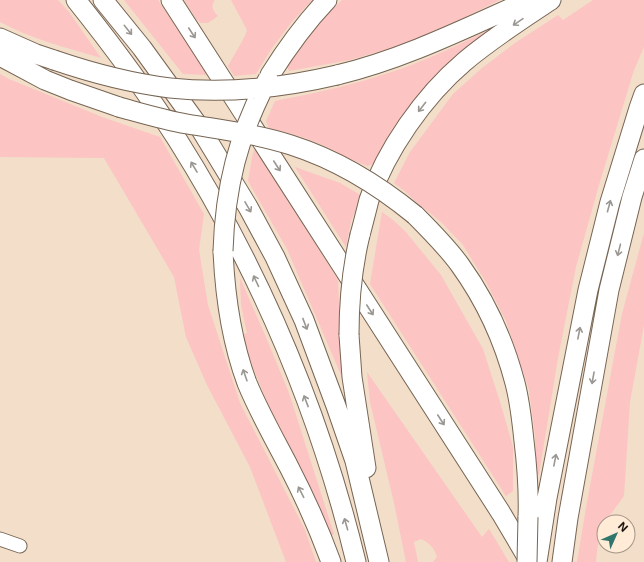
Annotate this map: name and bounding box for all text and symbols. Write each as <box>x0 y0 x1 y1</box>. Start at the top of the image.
one-way arrow <box>513 18 524 26</box>
one-way arrow <box>123 25 132 36</box>
one-way arrow <box>188 27 196 38</box>
one-way arrow <box>417 102 426 113</box>
one-way arrow <box>273 160 282 171</box>
one-way arrow <box>189 161 197 173</box>
one-way arrow <box>606 200 613 213</box>
one-way arrow <box>244 201 252 213</box>
one-way arrow <box>614 244 622 257</box>
one-way arrow <box>252 275 259 287</box>
one-way arrow <box>366 305 374 316</box>
one-way arrow <box>301 317 309 329</box>
one-way arrow <box>576 326 584 339</box>
one-way arrow <box>241 369 248 382</box>
one-way arrow <box>589 371 597 384</box>
one-way arrow <box>302 395 310 407</box>
one-way arrow <box>437 414 445 426</box>
one-way arrow <box>551 454 559 467</box>
one-way arrow <box>297 486 304 498</box>
north arrow <box>596 514 636 554</box>
one-way arrow <box>342 518 350 531</box>
text: N <box>615 519 631 535</box>

